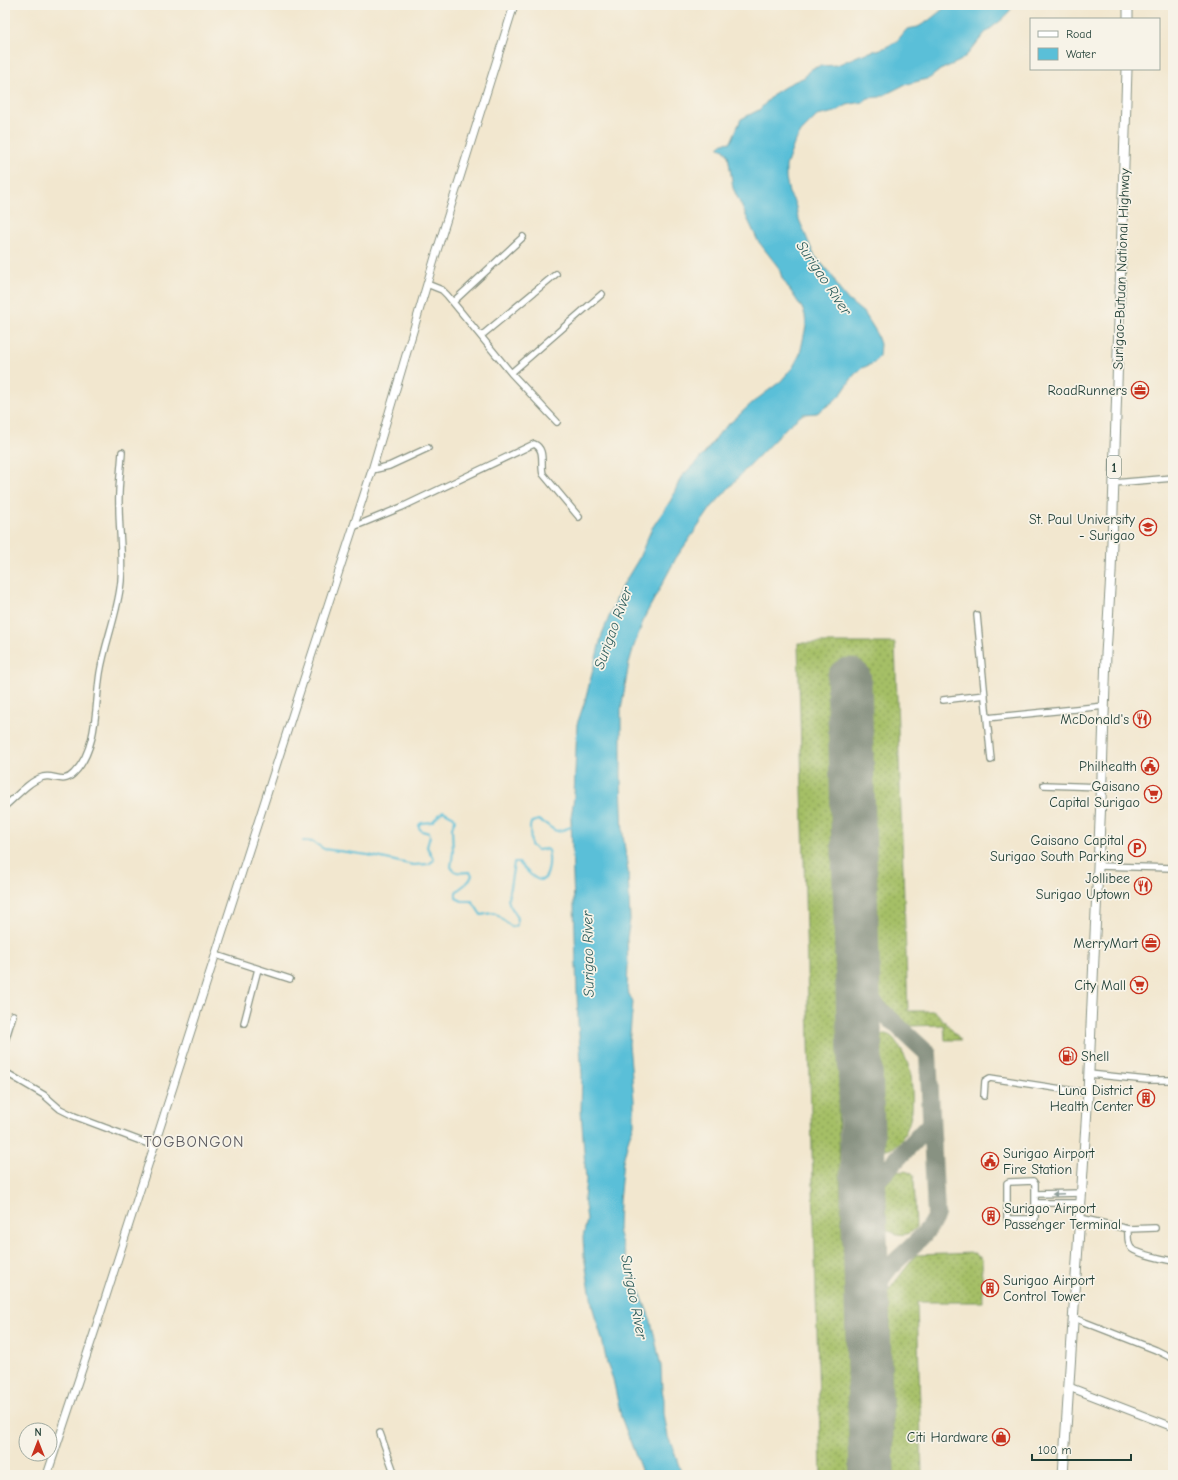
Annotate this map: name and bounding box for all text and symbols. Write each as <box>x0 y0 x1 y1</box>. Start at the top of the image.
legend <box>1030 18 1160 70</box>
text: Road <box>1066 27 1092 41</box>
text: Water <box>1066 47 1096 61</box>
street label: Surigao-Butuan National Highway <box>1109 167 1134 370</box>
water label: Surigao River <box>792 237 856 320</box>
office icon: RoadRunners <box>1130 380 1150 400</box>
place label: RoadRunners <box>1047 382 1127 399</box>
road number: 1 <box>1107 456 1121 478</box>
place label: St. Paul University - Surigao <box>1029 511 1136 544</box>
school or university icon: St. Paul University - Surigao <box>1138 517 1158 537</box>
water label: Surigao River <box>590 584 637 671</box>
restaurant icon: McDonald's <box>1132 709 1152 729</box>
place label: McDonald's <box>1060 711 1129 728</box>
public building icon: Philhealth <box>1140 756 1160 776</box>
place label: Philhealth <box>1079 758 1137 775</box>
place label: Gaisano Capital Surigao <box>1049 778 1140 811</box>
supermarket icon: Gaisano Capital Surigao <box>1143 784 1163 804</box>
place label: Gaisano Capital Surigao South Parking <box>990 832 1124 865</box>
parking icon: Gaisano Capital Surigao South Parking <box>1127 838 1147 858</box>
place label: Jollibee Surigao Uptown <box>1036 870 1130 903</box>
restaurant icon: Jollibee Surigao Uptown <box>1133 876 1153 896</box>
water label: Surigao River <box>578 910 598 997</box>
office icon: MerryMart <box>1141 933 1161 953</box>
place label: MerryMart <box>1073 935 1139 952</box>
supermarket icon: City Mall <box>1129 975 1149 995</box>
place label: City Mall <box>1074 977 1126 994</box>
fuel station icon: Shell <box>1058 1046 1078 1066</box>
place label: Shell <box>1081 1048 1109 1065</box>
place label: Luna District Health Center <box>1050 1082 1134 1115</box>
building icon: Luna District Health Center <box>1136 1088 1156 1108</box>
district label: TOGBONGON <box>143 1133 245 1151</box>
place label: Surigao Airport Fire Station <box>1003 1145 1096 1178</box>
public building icon: Surigao Airport Fire Station <box>980 1151 1000 1171</box>
one-way arrow <box>1052 1190 1064 1197</box>
place label: Surigao Airport Passenger Terminal <box>1004 1200 1121 1233</box>
building icon: Surigao Airport Passenger Terminal <box>981 1206 1001 1226</box>
water label: Surigao River <box>617 1253 651 1342</box>
place label: Surigao Airport Control Tower <box>1003 1272 1096 1305</box>
building icon: Surigao Airport Control Tower <box>980 1278 1000 1298</box>
north arrow <box>18 1422 58 1462</box>
text: N <box>34 1426 42 1439</box>
shop icon: Citi Hardware <box>991 1427 1011 1447</box>
place label: Citi Hardware <box>907 1429 988 1446</box>
scale bar <box>1032 1436 1131 1462</box>
text: 100 m <box>1038 1443 1071 1457</box>

